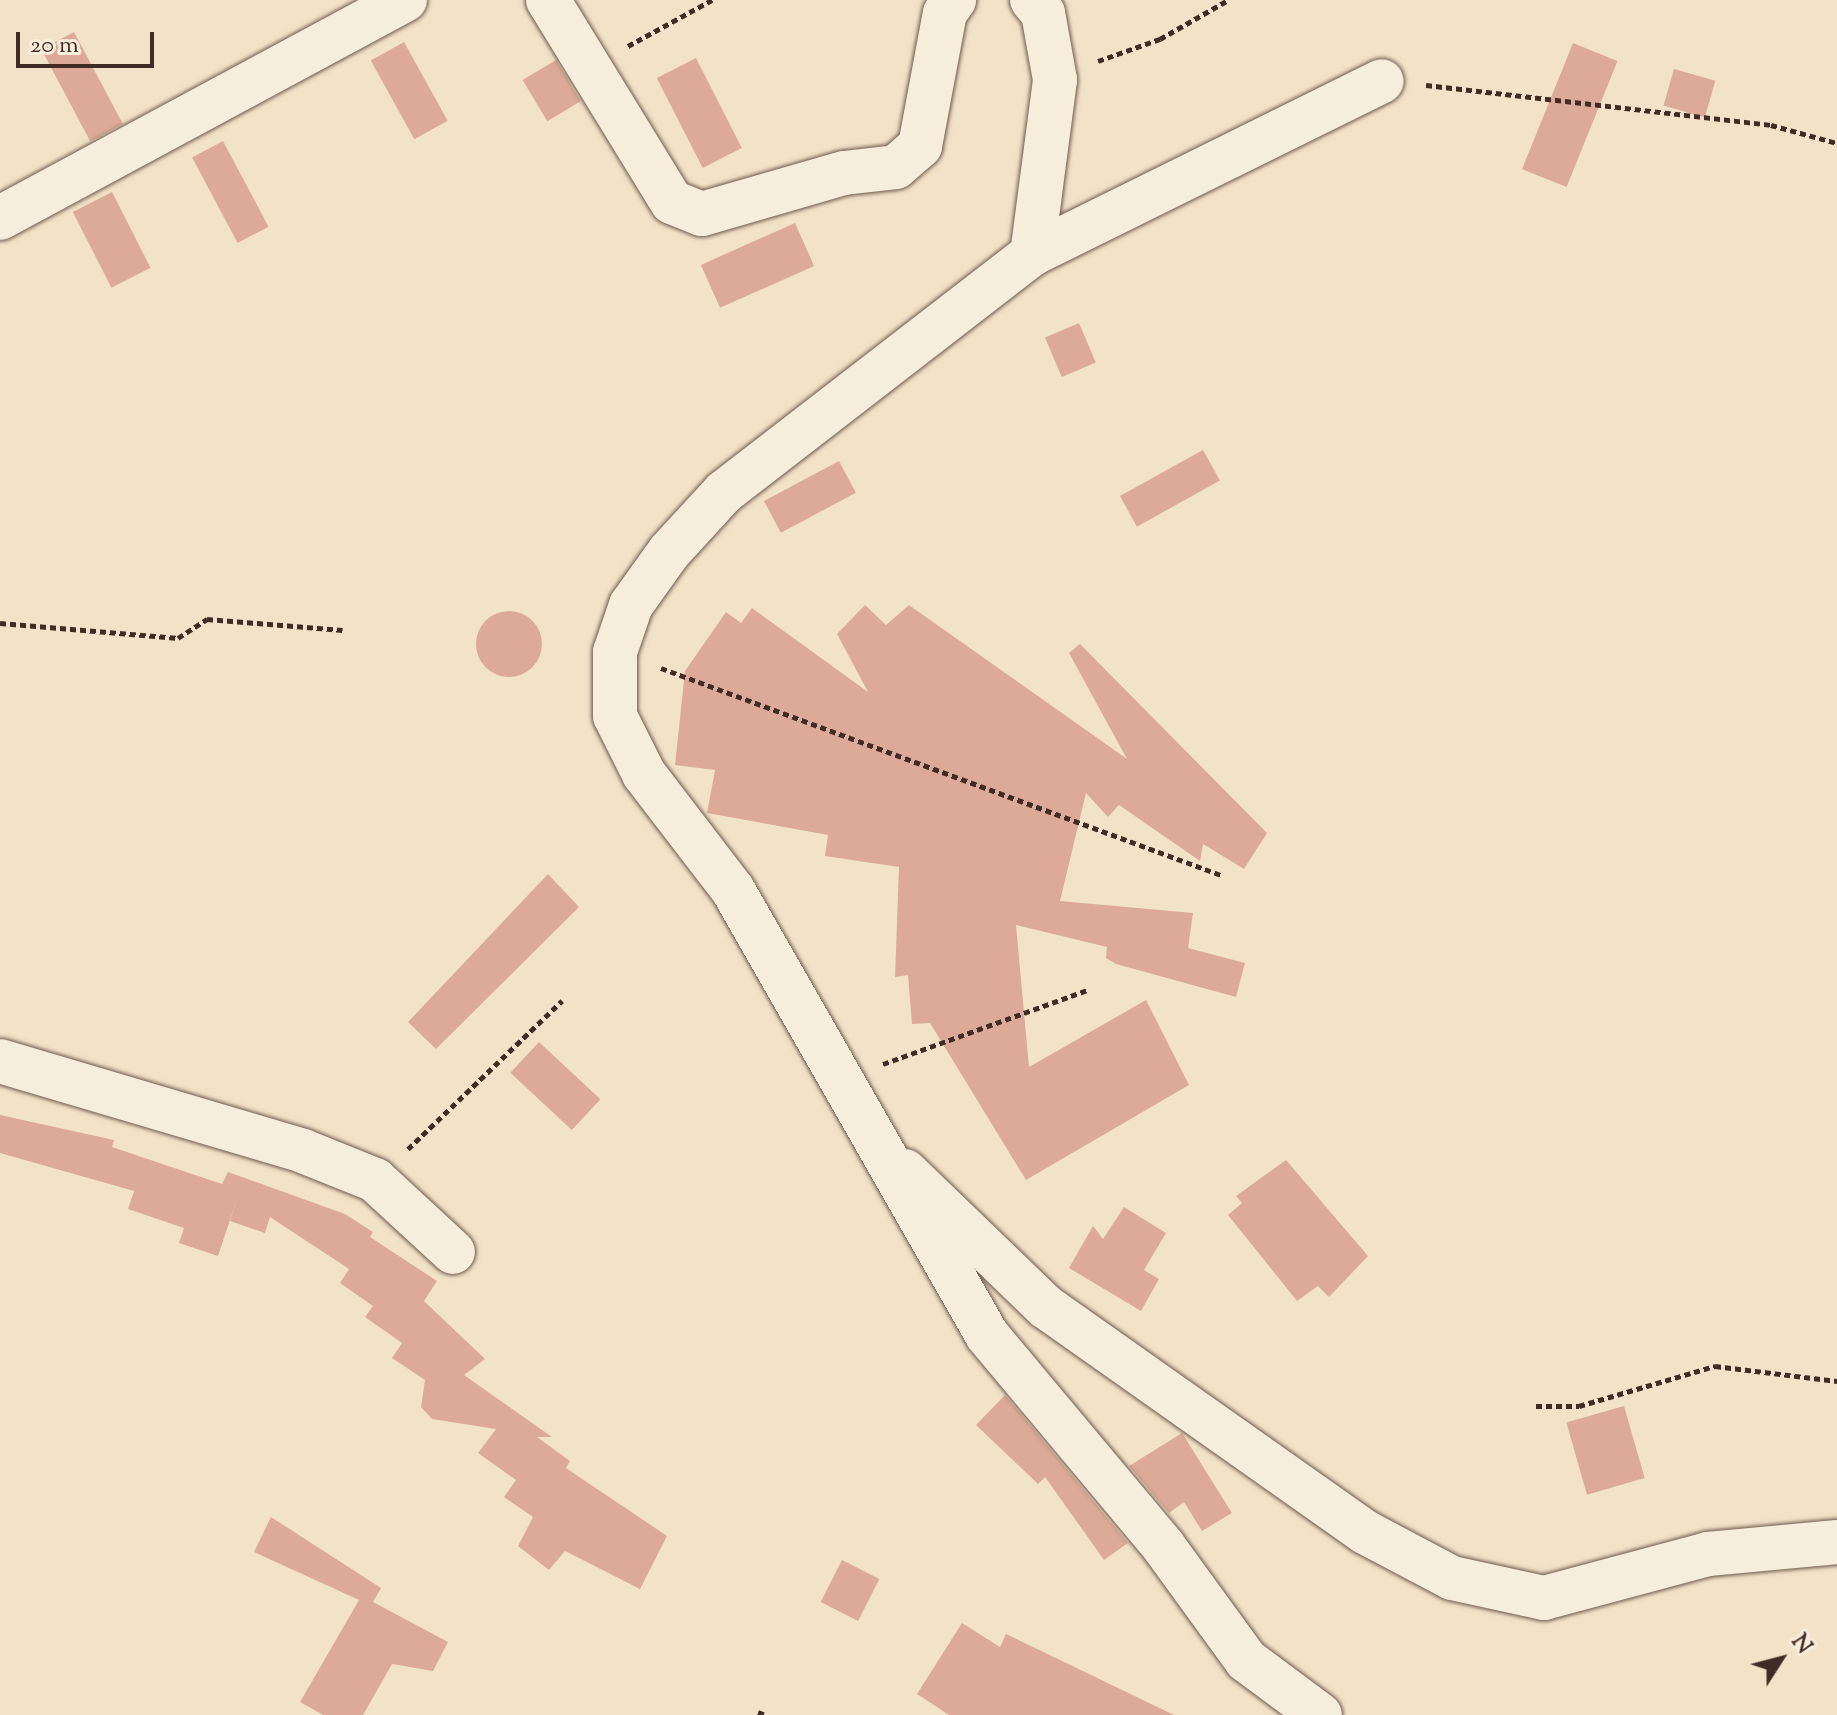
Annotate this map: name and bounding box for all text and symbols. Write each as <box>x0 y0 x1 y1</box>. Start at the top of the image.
scale bar <box>20 16 158 66</box>
text: 20 m <box>30 29 79 63</box>
north arrow <box>1741 1619 1821 1699</box>
text: N <box>1782 1628 1819 1661</box>

